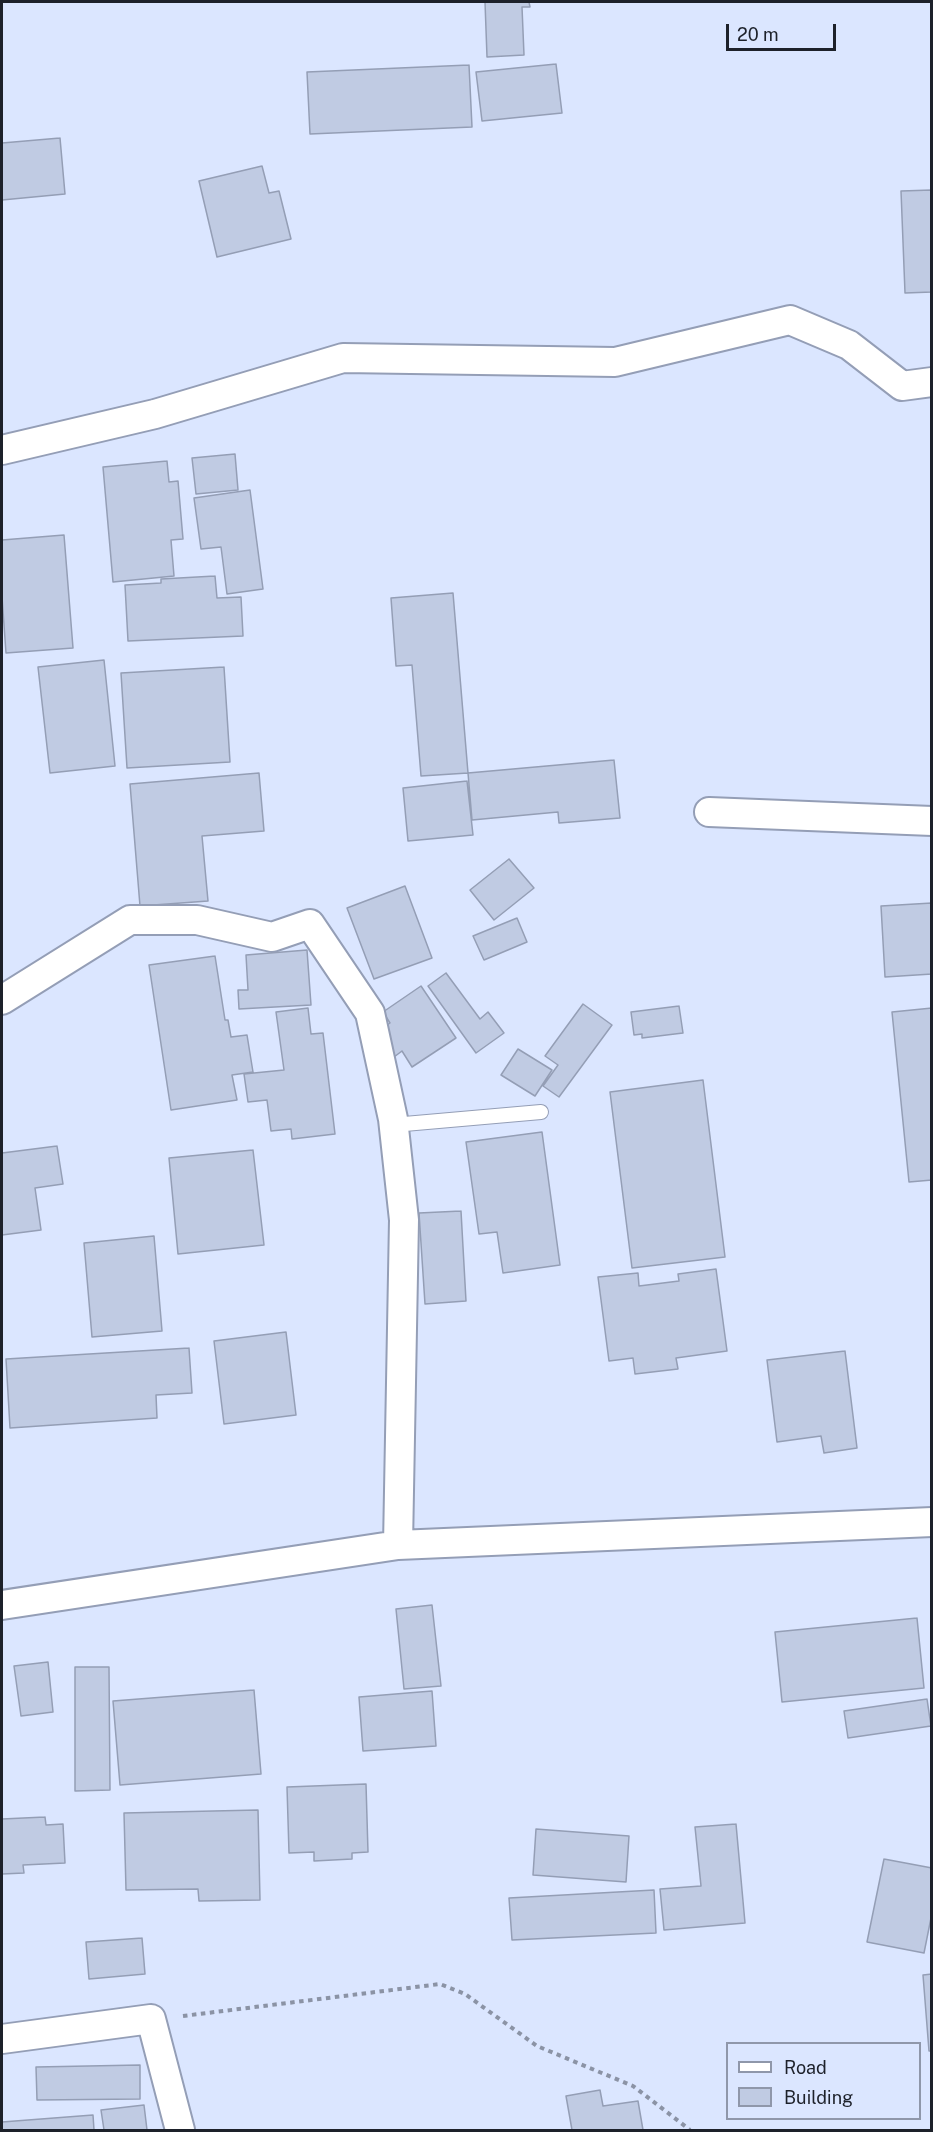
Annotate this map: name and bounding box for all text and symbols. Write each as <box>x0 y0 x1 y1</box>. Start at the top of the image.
scale bar <box>729 12 838 50</box>
text: 20 m <box>737 24 779 45</box>
legend <box>726 2042 921 2120</box>
text: Road <box>784 2057 827 2078</box>
text: Building <box>784 2087 853 2108</box>

